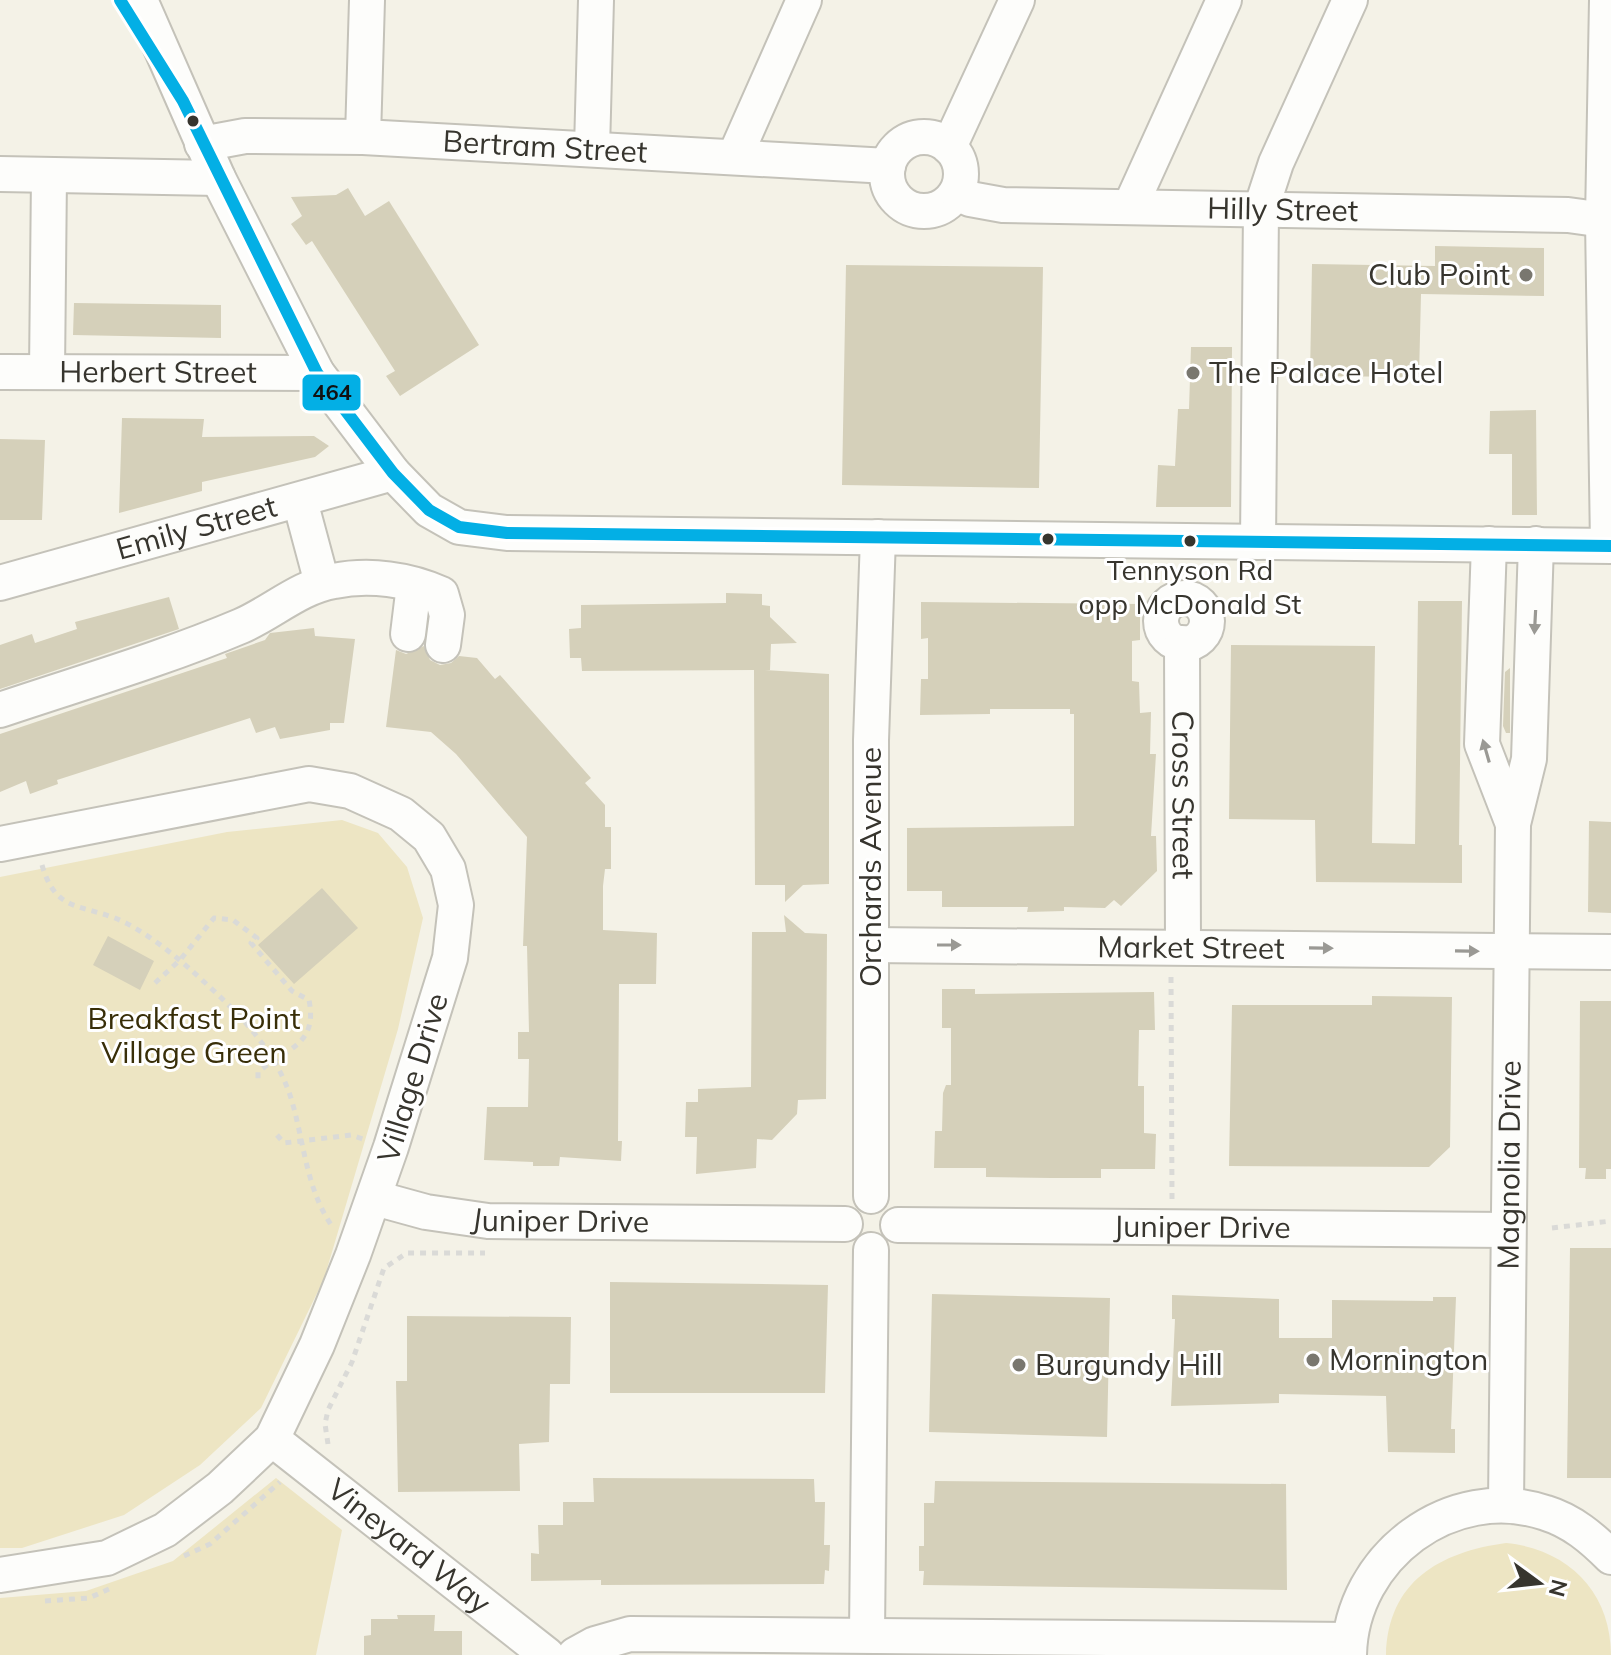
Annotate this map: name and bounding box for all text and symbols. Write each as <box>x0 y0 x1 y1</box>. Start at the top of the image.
unlabelled marker <box>185 113 201 129</box>
street label: Bertram Street <box>442 121 648 171</box>
street label: Hilly Street <box>1207 189 1359 229</box>
place label: Club Point <box>1368 255 1510 293</box>
marker: Club Point <box>1517 266 1535 284</box>
street label: Herbert Street <box>59 352 257 391</box>
place label: The Palace Hotel <box>1209 353 1443 391</box>
marker: The Palace Hotel <box>1184 364 1202 382</box>
line badge: 464 <box>301 373 362 412</box>
text: 464 <box>312 378 352 406</box>
street label: Emily Street <box>112 487 281 568</box>
unlabelled marker <box>1040 531 1056 547</box>
marker: Tennyson Rd opp McDonald St <box>1182 533 1198 549</box>
place label: Tennyson Rd opp McDonald St <box>1079 552 1302 621</box>
one-way arrow <box>1528 610 1541 635</box>
street label: Cross Street <box>1164 710 1203 880</box>
one-way arrow <box>1479 739 1492 763</box>
street label: Orchards Avenue <box>851 747 889 987</box>
street label: Market Street <box>1097 927 1285 967</box>
one-way arrow <box>937 939 962 951</box>
one-way arrow <box>1309 941 1334 954</box>
one-way arrow <box>1455 944 1480 957</box>
street label: Village Drive <box>368 988 456 1167</box>
park label: Breakfast Point Village Green <box>87 999 301 1071</box>
street label: Magnolia Drive <box>1488 1060 1529 1270</box>
street label: Juniper Drive <box>469 1199 649 1240</box>
street label: Juniper Drive <box>1113 1207 1291 1246</box>
place label: Mornington <box>1329 1340 1488 1378</box>
place label: Burgundy Hill <box>1035 1345 1223 1383</box>
marker: Mornington <box>1304 1351 1322 1369</box>
marker: Burgundy Hill <box>1010 1356 1028 1374</box>
street label: Vineyard Way <box>320 1470 499 1622</box>
north arrow <box>1499 1543 1579 1623</box>
text: N <box>1543 1577 1574 1600</box>

